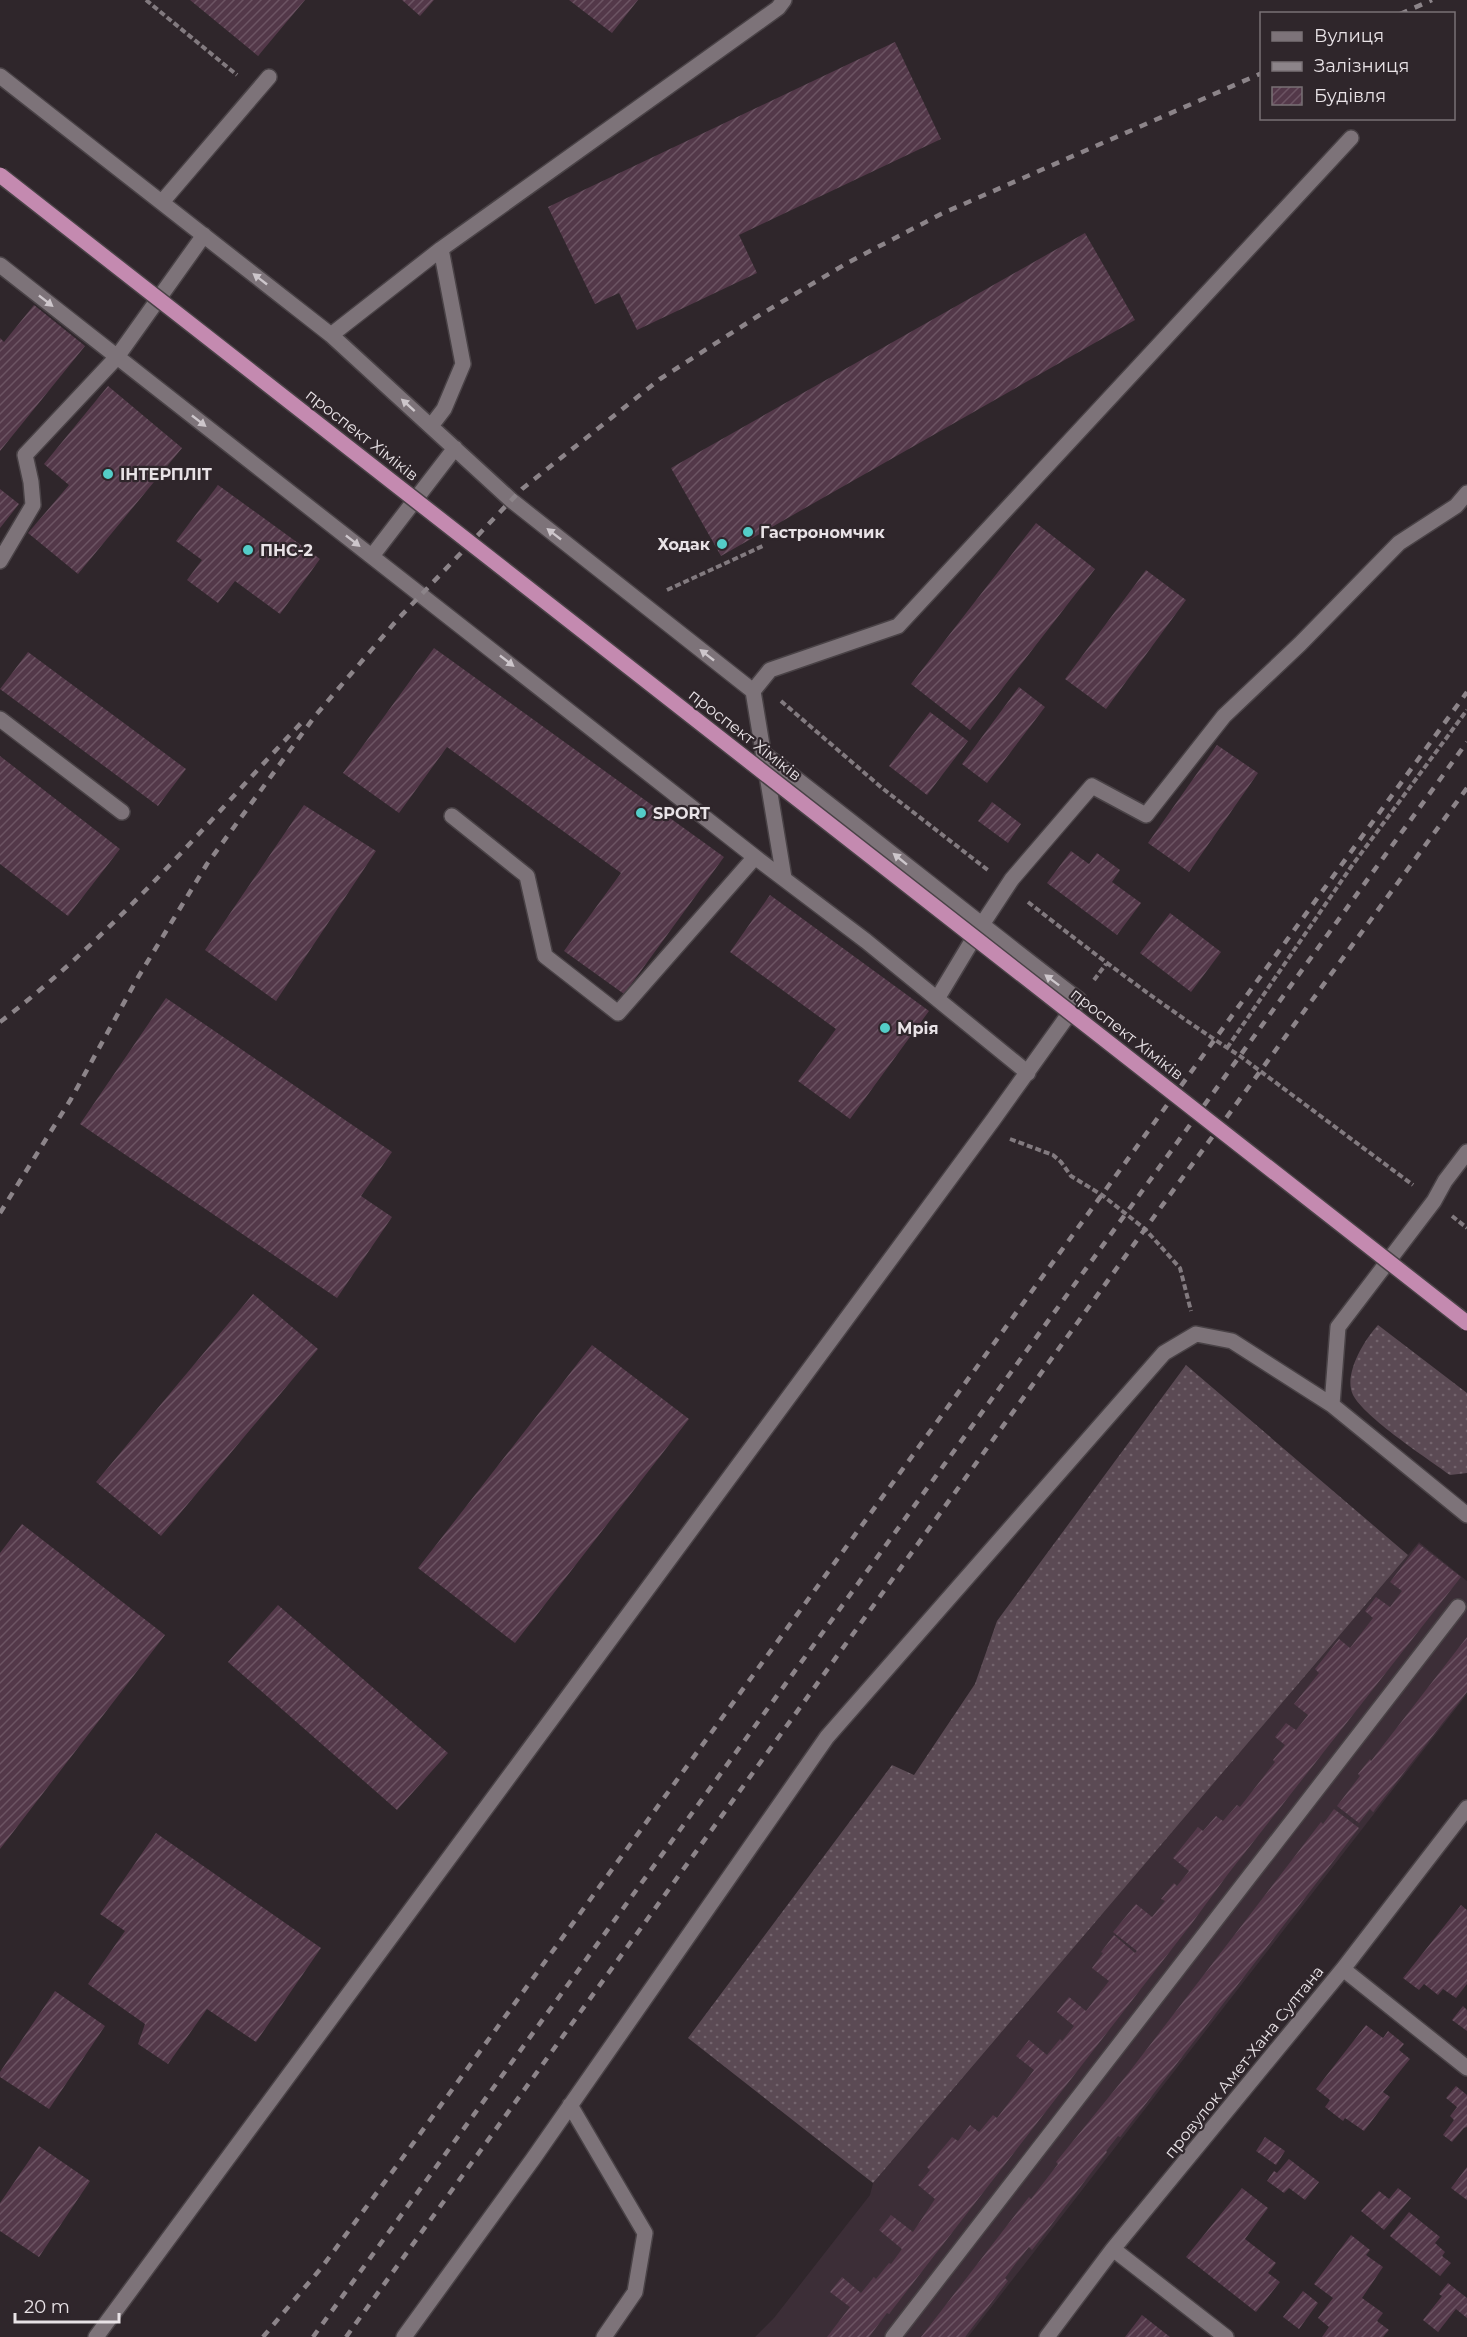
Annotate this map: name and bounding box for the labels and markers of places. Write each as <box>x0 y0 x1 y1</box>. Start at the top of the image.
place label: ІНТЕРПЛІТ <box>120 465 212 484</box>
marker: ІНТЕРПЛІТ <box>101 467 115 481</box>
place label: Гастрономчик <box>760 523 885 542</box>
marker: Гастрономчик <box>741 525 755 539</box>
place label: Ходак <box>657 535 711 554</box>
marker: Ходак <box>715 537 729 551</box>
place label: ПНС-2 <box>260 541 313 560</box>
marker: ПНС-2 <box>241 543 255 557</box>
place label: SPORT <box>653 804 710 823</box>
marker: SPORT <box>634 806 648 820</box>
place label: Мрія <box>897 1019 938 1038</box>
marker: Мрія <box>878 1021 892 1035</box>

